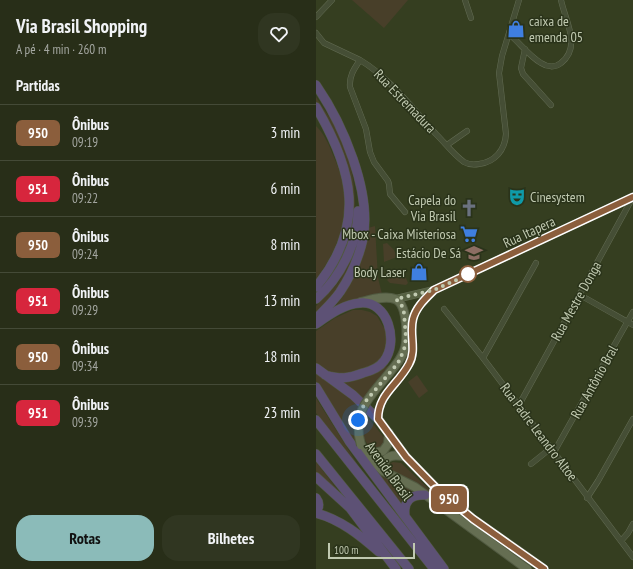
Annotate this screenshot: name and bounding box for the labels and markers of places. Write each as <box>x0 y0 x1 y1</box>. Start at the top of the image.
place label: caixa de emenda 05 <box>529 12 583 46</box>
shop icon: caixa de emenda 05 <box>506 19 526 39</box>
theatre icon: Cinesystem <box>507 187 527 207</box>
place label: Cinesystem <box>530 188 585 206</box>
place label: Capela do Via Brasil <box>408 191 457 225</box>
church icon: Capela do Via Brasil <box>459 198 479 218</box>
supermarket icon: Mbox - Caixa Misteriosa <box>459 224 479 244</box>
place label: Mbox - Caixa Misteriosa <box>342 225 456 243</box>
school or university icon: Estácio De Sá <box>464 243 484 263</box>
place label: Estácio De Sá <box>396 244 461 262</box>
shop icon: Body Laser <box>409 262 429 282</box>
place label: Body Laser <box>354 263 406 281</box>
unlabelled marker <box>459 265 477 283</box>

